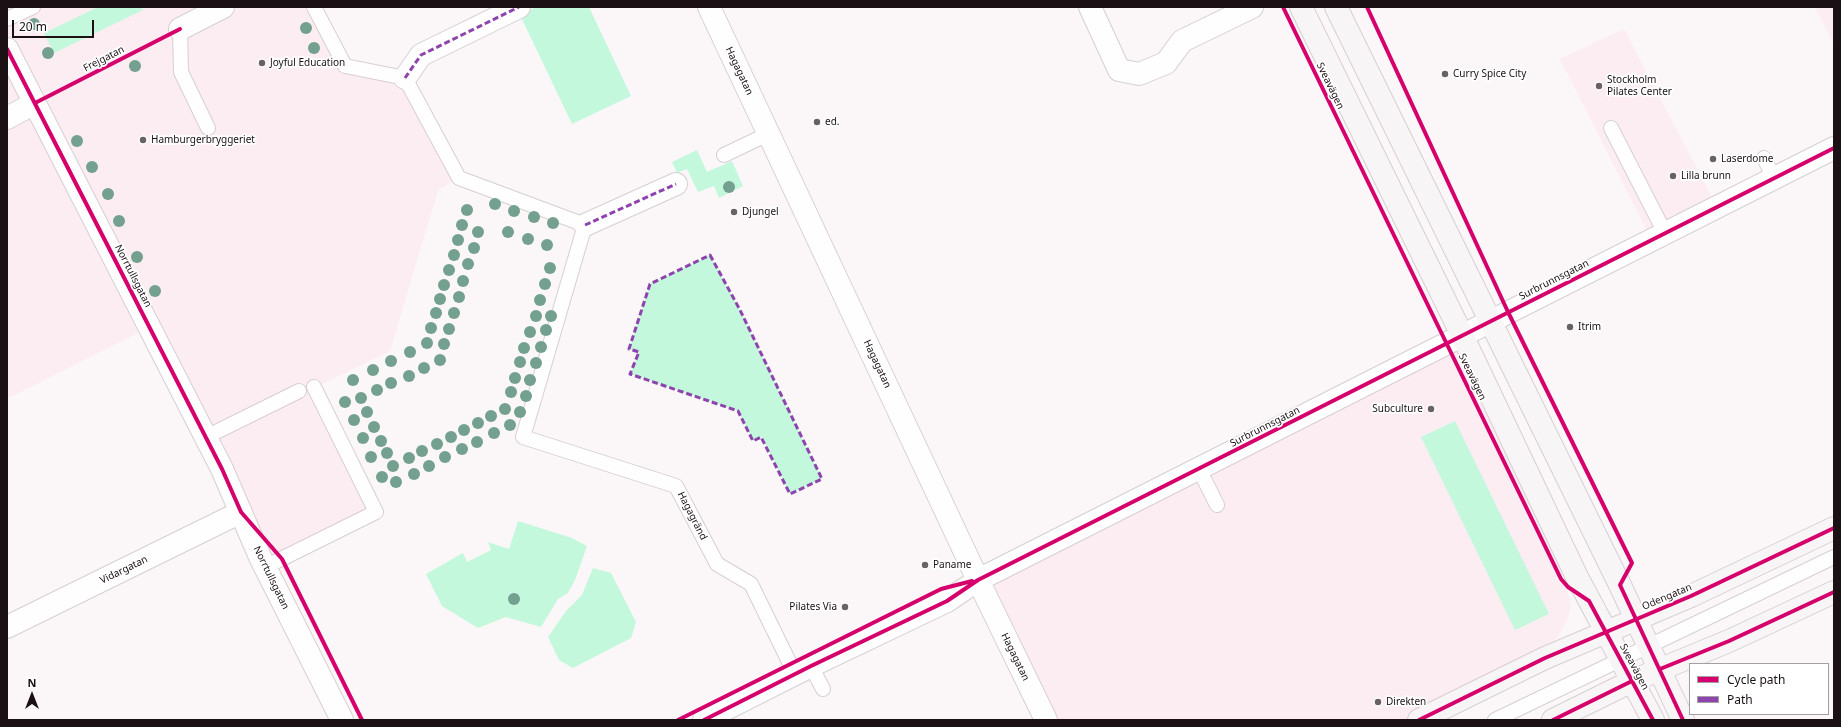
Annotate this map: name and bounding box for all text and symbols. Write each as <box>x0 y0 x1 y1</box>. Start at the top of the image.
scale bar <box>14 12 96 38</box>
text: 20 m <box>19 18 47 35</box>
street label: Frejgatan <box>81 44 127 74</box>
street label: Hagagatan <box>723 45 755 97</box>
place label: Joyful Education <box>270 57 345 69</box>
marker: Joyful Education <box>257 58 267 68</box>
street label: Sveavägen <box>1314 61 1346 111</box>
place label: Curry Spice City <box>1453 68 1526 80</box>
marker: Curry Spice City <box>1440 69 1450 79</box>
place label: Stockholm Pilates Center <box>1607 74 1672 98</box>
marker: Stockholm Pilates Center <box>1594 81 1604 91</box>
place label: ed. <box>825 116 839 128</box>
marker: ed. <box>812 117 822 127</box>
place label: Hamburgerbryggeriet <box>151 134 255 146</box>
marker: Hamburgerbryggeriet <box>138 135 148 145</box>
place label: Laserdome <box>1721 153 1773 165</box>
marker: Laserdome <box>1708 154 1718 164</box>
place label: Lilla brunn <box>1681 170 1731 182</box>
marker: Lilla brunn <box>1668 171 1678 181</box>
place label: Djungel <box>742 206 779 218</box>
marker: Djungel <box>729 207 739 217</box>
street label: Norrtullsgatan <box>112 243 154 309</box>
street label: Surbrunnsgatan <box>1517 257 1591 303</box>
place label: Itrim <box>1578 321 1601 333</box>
marker: Itrim <box>1565 322 1575 332</box>
street label: Hagagatan <box>861 338 893 390</box>
street label: Sveavägen <box>1456 352 1488 402</box>
place label: Subculture <box>1372 403 1423 415</box>
street label: Surbrunnsgatan <box>1228 404 1302 450</box>
marker: Subculture <box>1426 404 1436 414</box>
street label: Hagagränd <box>675 490 709 542</box>
street label: Norrtullsgatan <box>251 544 291 612</box>
street label: Vidargatan <box>98 553 150 587</box>
place label: Paname <box>933 559 971 571</box>
marker: Paname <box>920 560 930 570</box>
street label: Odengatan <box>1640 581 1694 613</box>
place label: Pilates Via <box>789 601 837 613</box>
marker: Pilates Via <box>840 602 850 612</box>
street label: Hagagatan <box>998 631 1032 683</box>
street label: Sveavägen <box>1617 642 1651 692</box>
legend <box>1689 663 1829 715</box>
text: Cycle path <box>1727 671 1785 688</box>
north arrow <box>12 675 52 715</box>
text: N <box>28 675 36 690</box>
text: Path <box>1727 691 1753 708</box>
place label: Direkten <box>1386 696 1426 708</box>
marker: Direkten <box>1373 697 1383 707</box>

